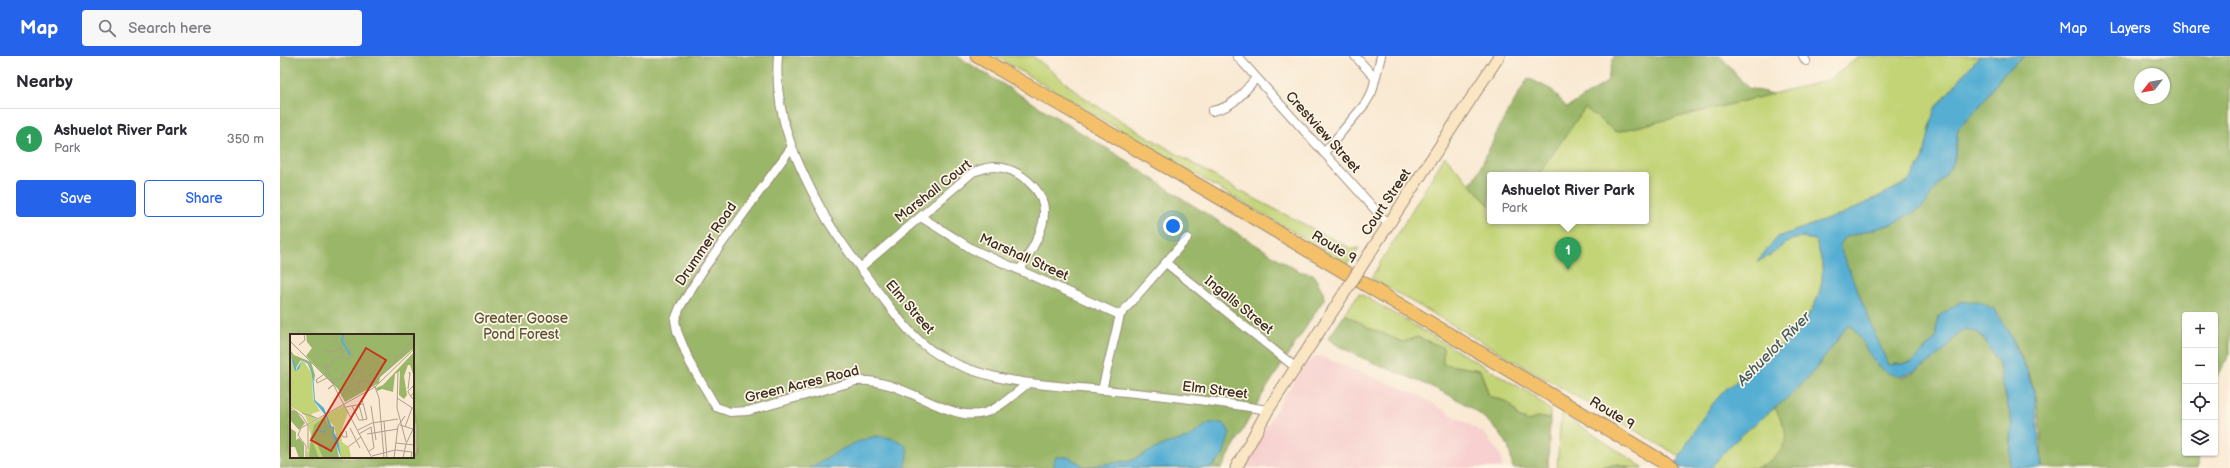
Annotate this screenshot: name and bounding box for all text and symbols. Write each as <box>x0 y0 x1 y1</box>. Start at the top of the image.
search box <box>82 10 362 46</box>
text: Map <box>20 17 58 40</box>
icon: search <box>96 17 118 39</box>
text: Search here <box>128 19 211 38</box>
text: Map <box>2059 20 2087 37</box>
text: Layers <box>2109 20 2151 37</box>
text: Share <box>2173 20 2210 37</box>
north arrow <box>2134 68 2170 104</box>
text: Nearby <box>16 72 73 92</box>
street label: Crestview Street <box>1282 88 1365 177</box>
text: Ashuelot River Park <box>54 121 187 140</box>
text: 1 <box>26 131 32 147</box>
text: 350 m <box>227 131 264 147</box>
text: Park <box>54 140 80 156</box>
street label: Marshall Court <box>891 155 975 226</box>
street label: Court Street <box>1357 165 1415 239</box>
popup <box>1487 172 1649 224</box>
button: Save <box>16 180 136 217</box>
button: Share <box>144 180 264 217</box>
text: Ashuelot River Park <box>1501 181 1635 200</box>
street label: Drummer Road <box>672 199 740 289</box>
text: Park <box>1501 200 1527 216</box>
your location <box>1163 216 1183 236</box>
street label: Route 9 <box>1308 227 1360 267</box>
street label: Marshall Street <box>977 230 1072 285</box>
pin: 1 <box>1555 237 1581 270</box>
street label: Ingalls Street <box>1201 272 1277 338</box>
street label: Elm Street <box>882 277 938 338</box>
water label: Ashuelot River <box>1732 307 1816 391</box>
park label: Greater Goose Pond Forest <box>474 310 568 343</box>
map controls <box>2182 312 2218 456</box>
button: + <box>2182 312 2218 348</box>
inset map <box>290 334 414 458</box>
button: − <box>2182 348 2218 384</box>
street label: Green Acres Road <box>743 362 861 406</box>
street label: Elm Street <box>1181 378 1249 403</box>
button: locate <box>2182 384 2218 420</box>
street label: Route 9 <box>1586 393 1638 433</box>
button: layers <box>2182 420 2218 456</box>

